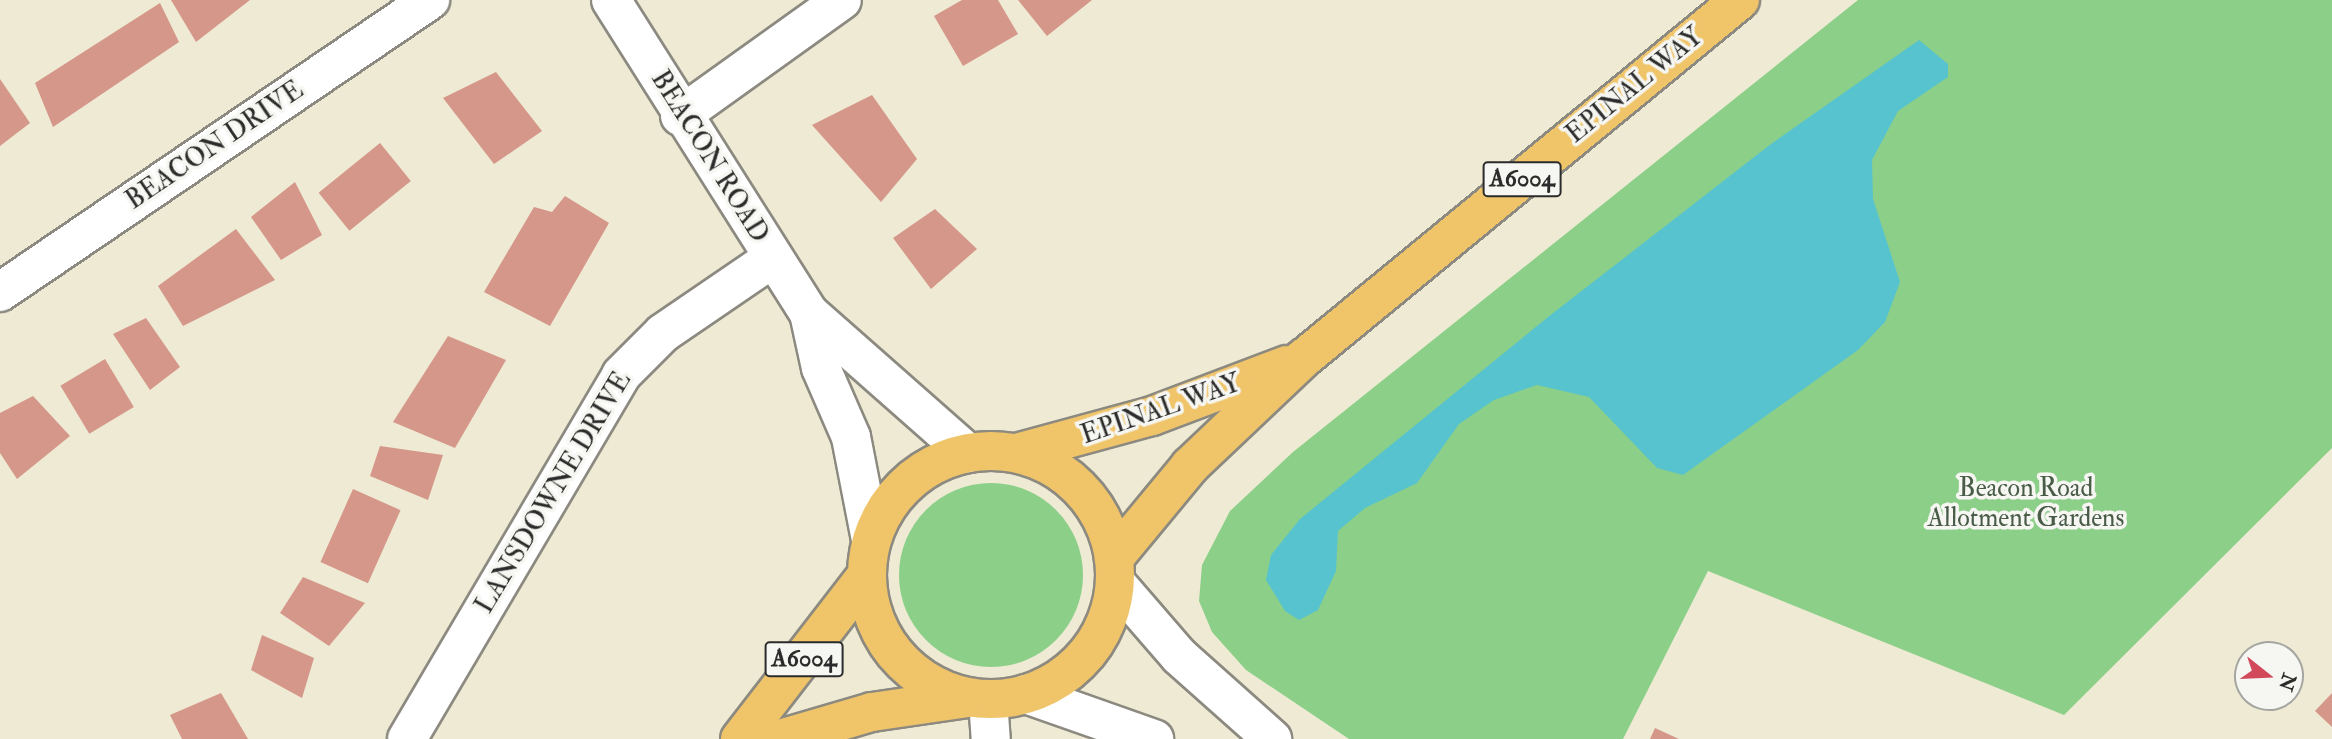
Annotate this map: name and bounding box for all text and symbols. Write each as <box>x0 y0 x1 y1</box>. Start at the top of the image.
street label: EPINAL WAY <box>1560 21 1710 151</box>
street label: BEACON ROAD <box>644 65 774 249</box>
street label: BEACON DRIVE <box>120 75 310 217</box>
road number: A6004 <box>1482 159 1562 200</box>
street label: LANSDOWNE DRIVE <box>470 367 638 619</box>
street label: EPINAL WAY <box>1077 368 1245 452</box>
park label: Beacon Road Allotment Gardens <box>1928 473 2124 534</box>
road number: A6004 <box>764 638 844 680</box>
north arrow <box>2234 641 2304 711</box>
text: N <box>2273 670 2301 694</box>

